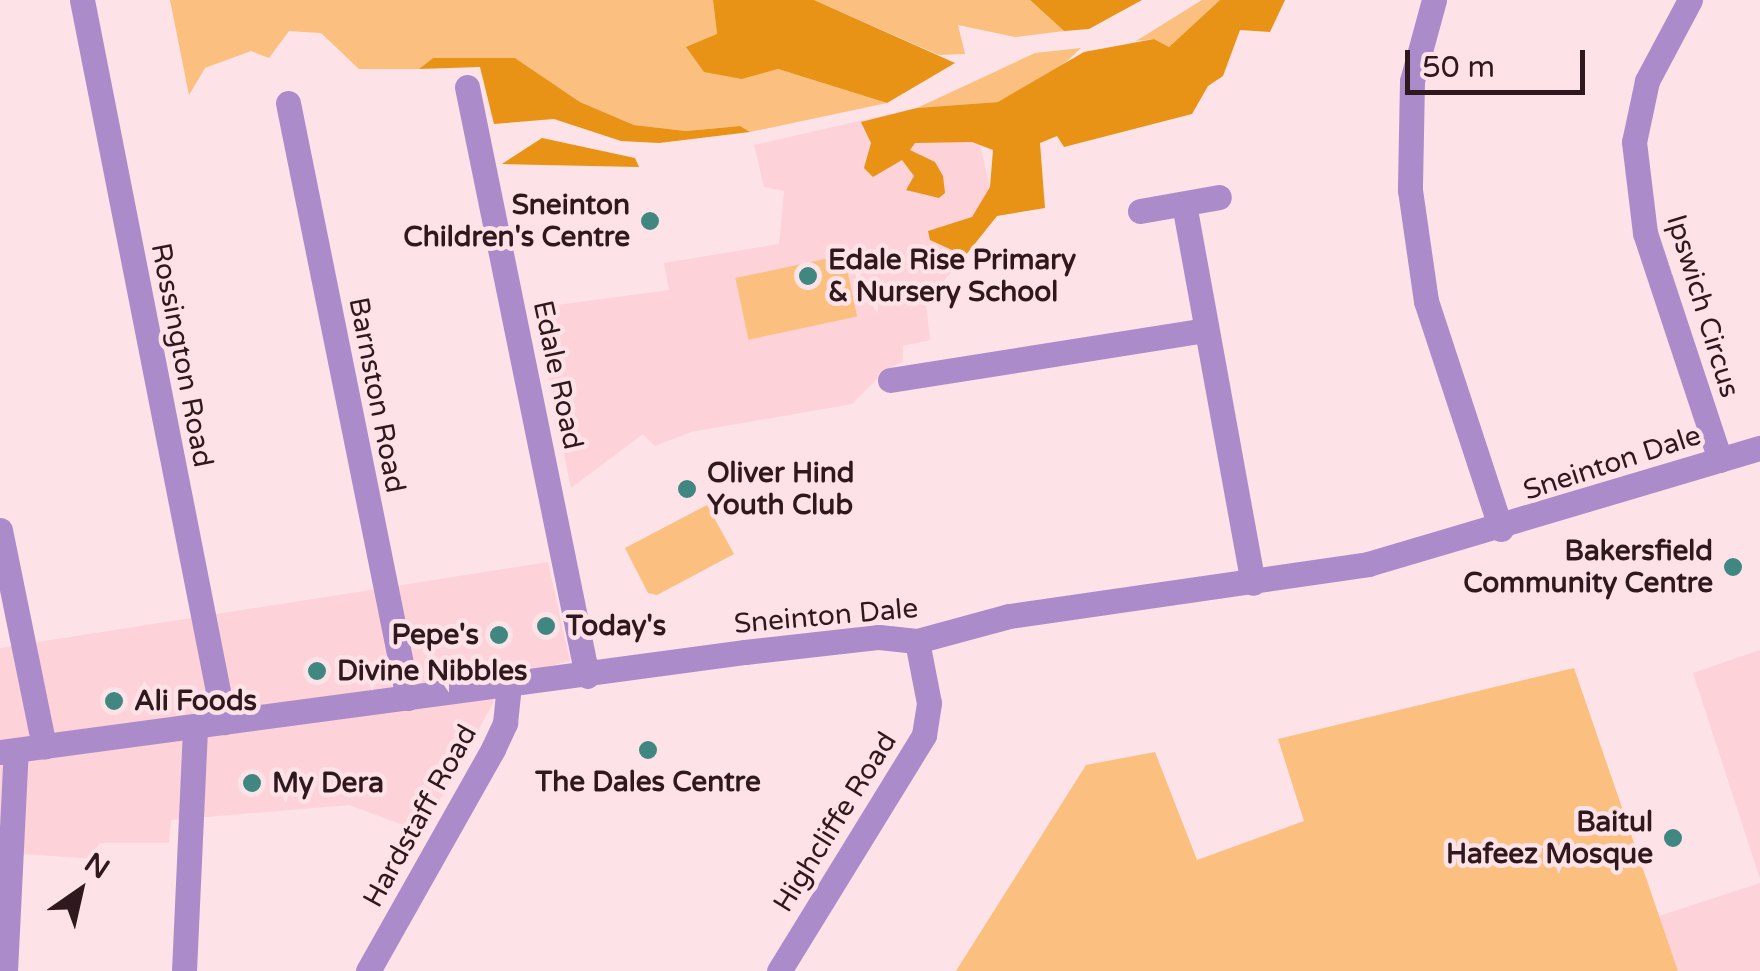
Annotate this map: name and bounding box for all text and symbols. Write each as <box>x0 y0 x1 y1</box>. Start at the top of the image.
scale bar <box>1410 30 1590 92</box>
text: 50 m <box>1422 49 1495 86</box>
place label: Sneinton Children's Centre <box>403 188 630 254</box>
marker: Sneinton Children's Centre <box>639 210 661 232</box>
street label: Ipswich Circus <box>1659 211 1747 401</box>
street label: Rossington Road <box>144 240 220 470</box>
place label: Edale Rise Primary & Nursery School <box>828 243 1076 309</box>
marker: Edale Rise Primary & Nursery School <box>797 265 819 287</box>
street label: Barnston Road <box>342 294 412 496</box>
street label: Edale Road <box>526 297 590 453</box>
street label: Sneinton Dale <box>1519 418 1705 508</box>
place label: Oliver Hind Youth Club <box>707 456 854 522</box>
marker: Oliver Hind Youth Club <box>676 478 698 500</box>
place label: Bakersfield Community Centre <box>1463 534 1713 600</box>
marker: Bakersfield Community Centre <box>1722 556 1744 578</box>
street label: Sneinton Dale <box>733 591 919 641</box>
place label: Today's <box>566 609 666 643</box>
marker: Today's <box>535 615 557 637</box>
place label: Pepe's <box>392 618 479 652</box>
marker: Pepe's <box>488 624 510 646</box>
place label: Divine Nibbles <box>337 654 527 688</box>
marker: Divine Nibbles <box>306 660 328 682</box>
place label: Ali Foods <box>134 684 257 718</box>
marker: Ali Foods <box>103 690 125 712</box>
street label: Hardstaff Road <box>356 719 484 913</box>
street label: Highcliffe Road <box>766 726 904 918</box>
marker: The Dales Centre <box>637 739 659 761</box>
place label: The Dales Centre <box>535 765 761 799</box>
place label: My Dera <box>272 766 384 800</box>
marker: My Dera <box>241 772 263 794</box>
place label: Baitul Hafeez Mosque <box>1446 805 1653 871</box>
marker: Baitul Hafeez Mosque <box>1662 827 1684 849</box>
north arrow <box>30 841 130 941</box>
text: N <box>78 846 116 887</box>

